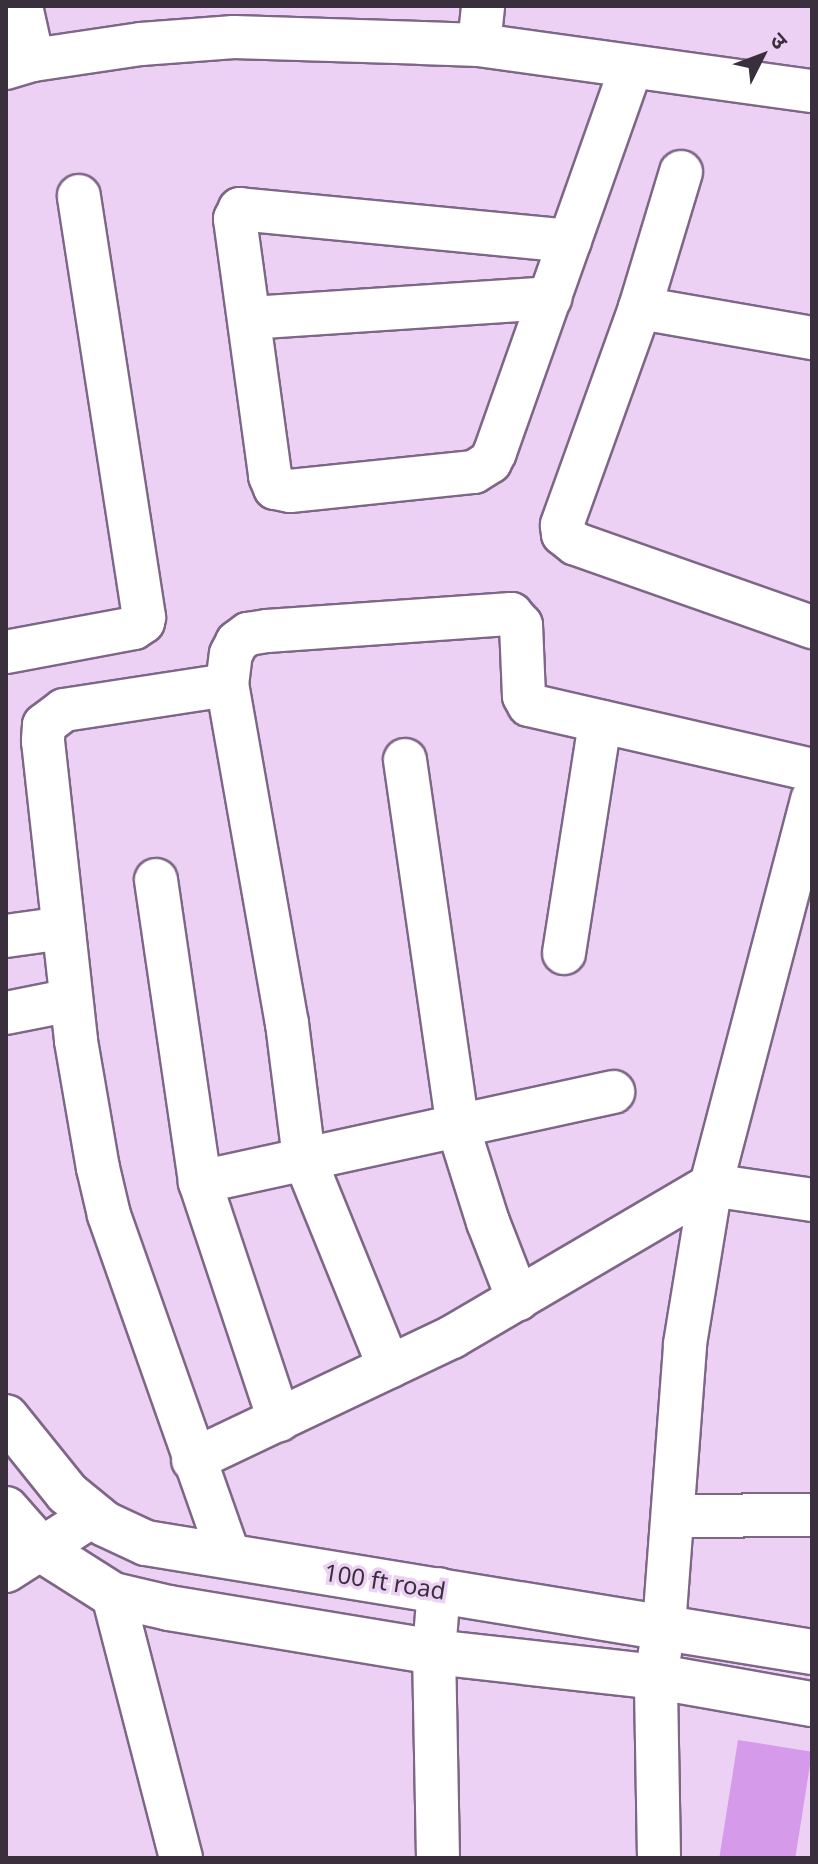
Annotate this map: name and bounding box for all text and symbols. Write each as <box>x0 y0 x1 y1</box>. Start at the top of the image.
north arrow <box>722 16 802 96</box>
text: उ <box>764 25 795 55</box>
street label: 100 ft road <box>322 1557 448 1605</box>

